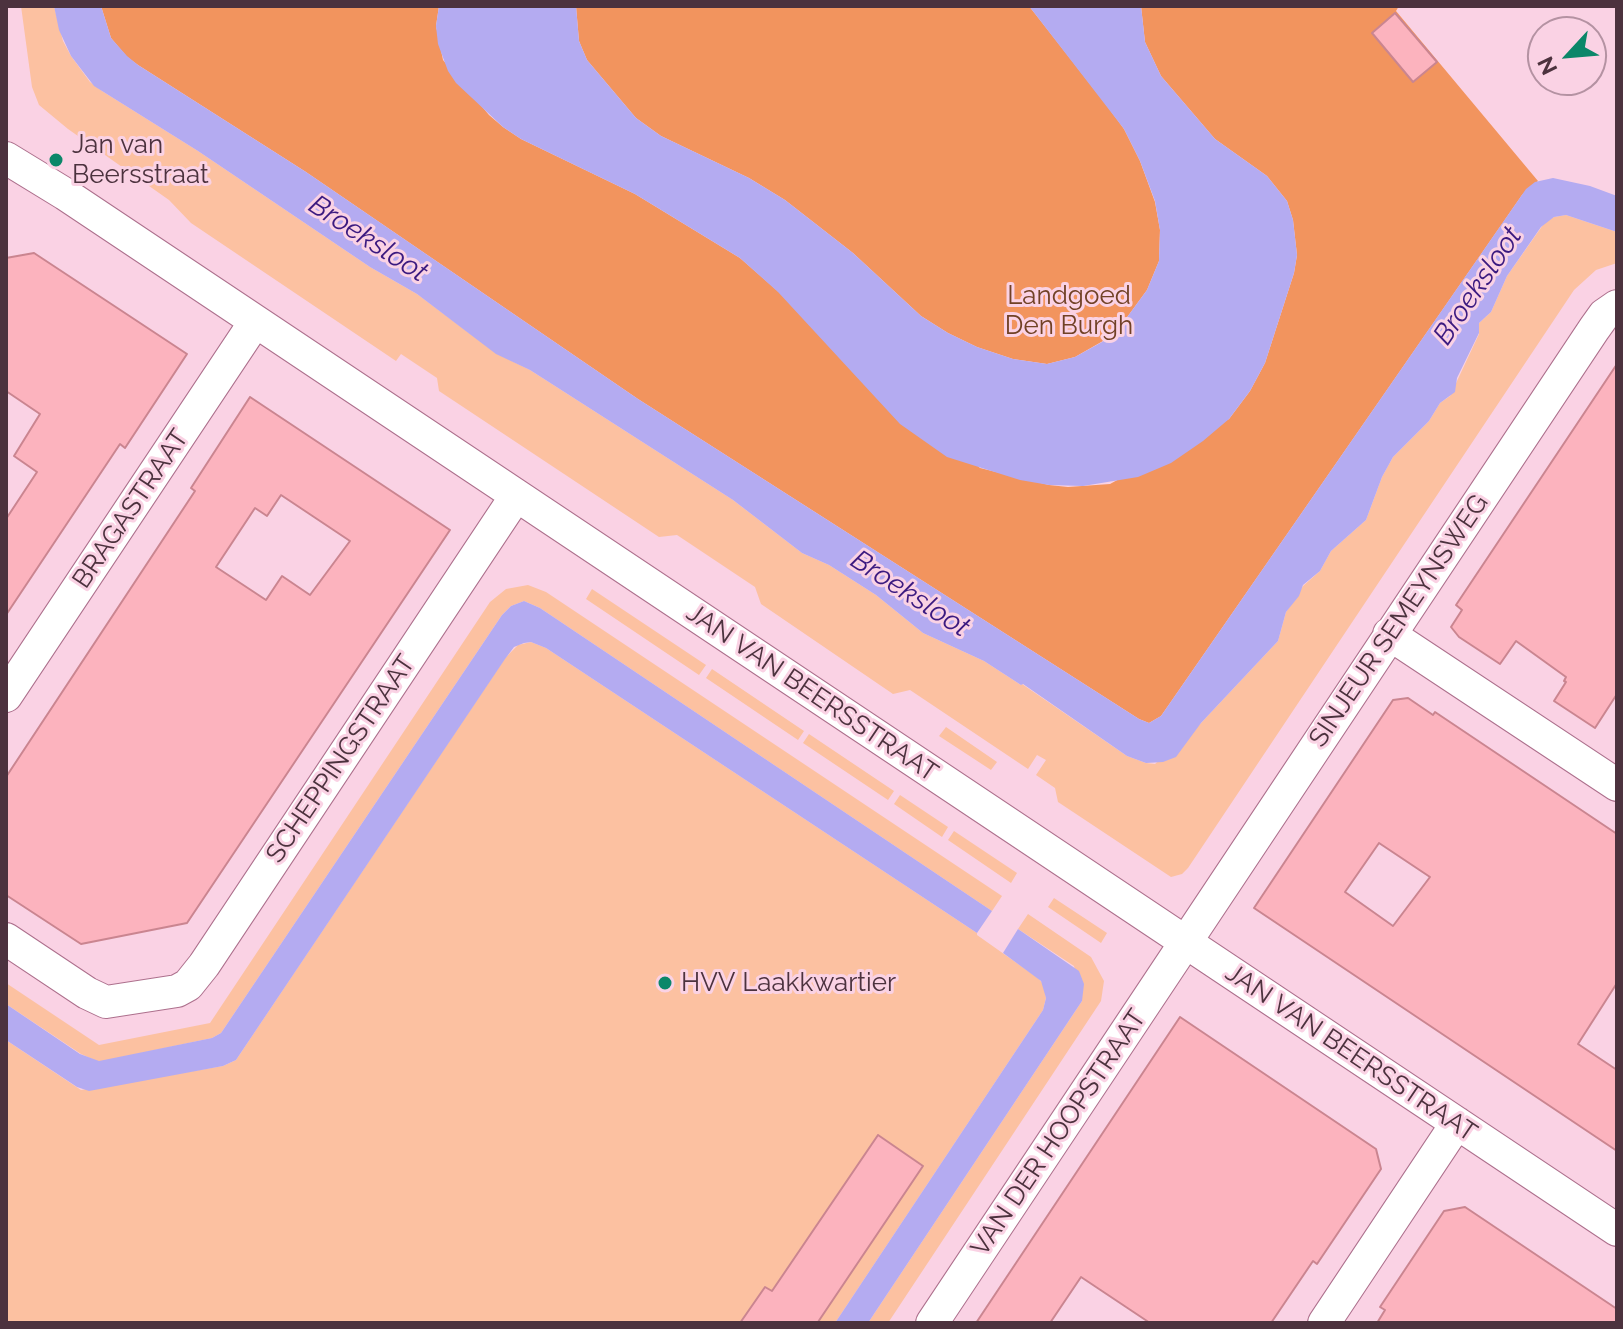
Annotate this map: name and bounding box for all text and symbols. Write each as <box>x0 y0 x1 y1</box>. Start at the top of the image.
north arrow <box>1527 16 1607 96</box>
text: N <box>1532 52 1563 79</box>
place label: Jan van Beersstraat <box>72 129 209 190</box>
marker: Jan van Beersstraat <box>47 151 65 169</box>
water label: Broeksloot <box>303 188 433 290</box>
water label: Broeksloot <box>1427 221 1529 351</box>
park label: Landgoed Den Burgh <box>1005 280 1133 342</box>
street label: BRAGASTRAAT <box>66 424 196 594</box>
street label: SINJEUR SEMEYNSWEG <box>1303 489 1495 753</box>
water label: Broeksloot <box>845 543 975 645</box>
street label: JAN VAN BEERSSTRAAT <box>680 597 944 789</box>
street label: SCHEPPINGSTRAAT <box>260 649 422 869</box>
street label: JAN VAN BEERSSTRAAT <box>1219 957 1483 1149</box>
place label: HVV Laakkwartier <box>681 967 896 999</box>
marker: HVV Laakkwartier <box>656 974 674 992</box>
street label: VAN DER HOOPSTRAAT <box>965 1004 1153 1262</box>

